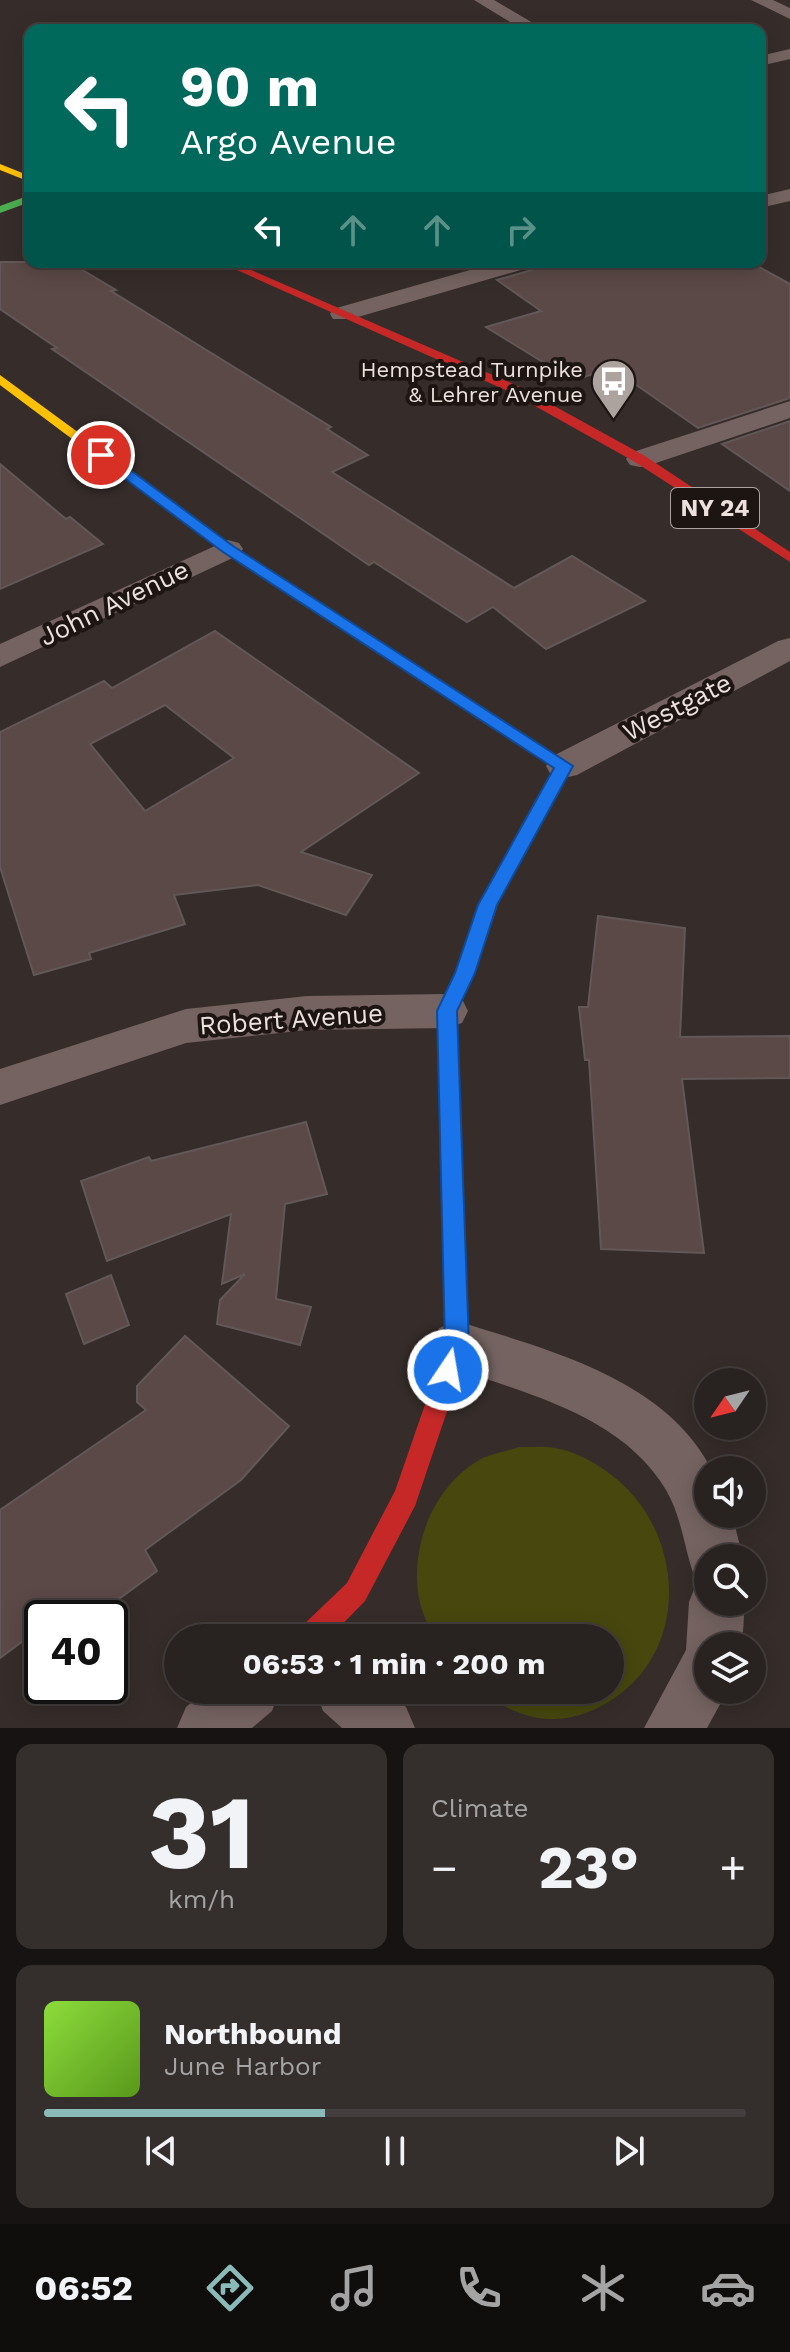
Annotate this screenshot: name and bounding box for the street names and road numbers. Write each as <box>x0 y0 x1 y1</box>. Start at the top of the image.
road number: NY 24 <box>671 488 759 528</box>
street label: John Avenue <box>35 554 193 652</box>
street label: Westgate <box>618 667 736 747</box>
street label: Robert Avenue <box>198 998 384 1040</box>

